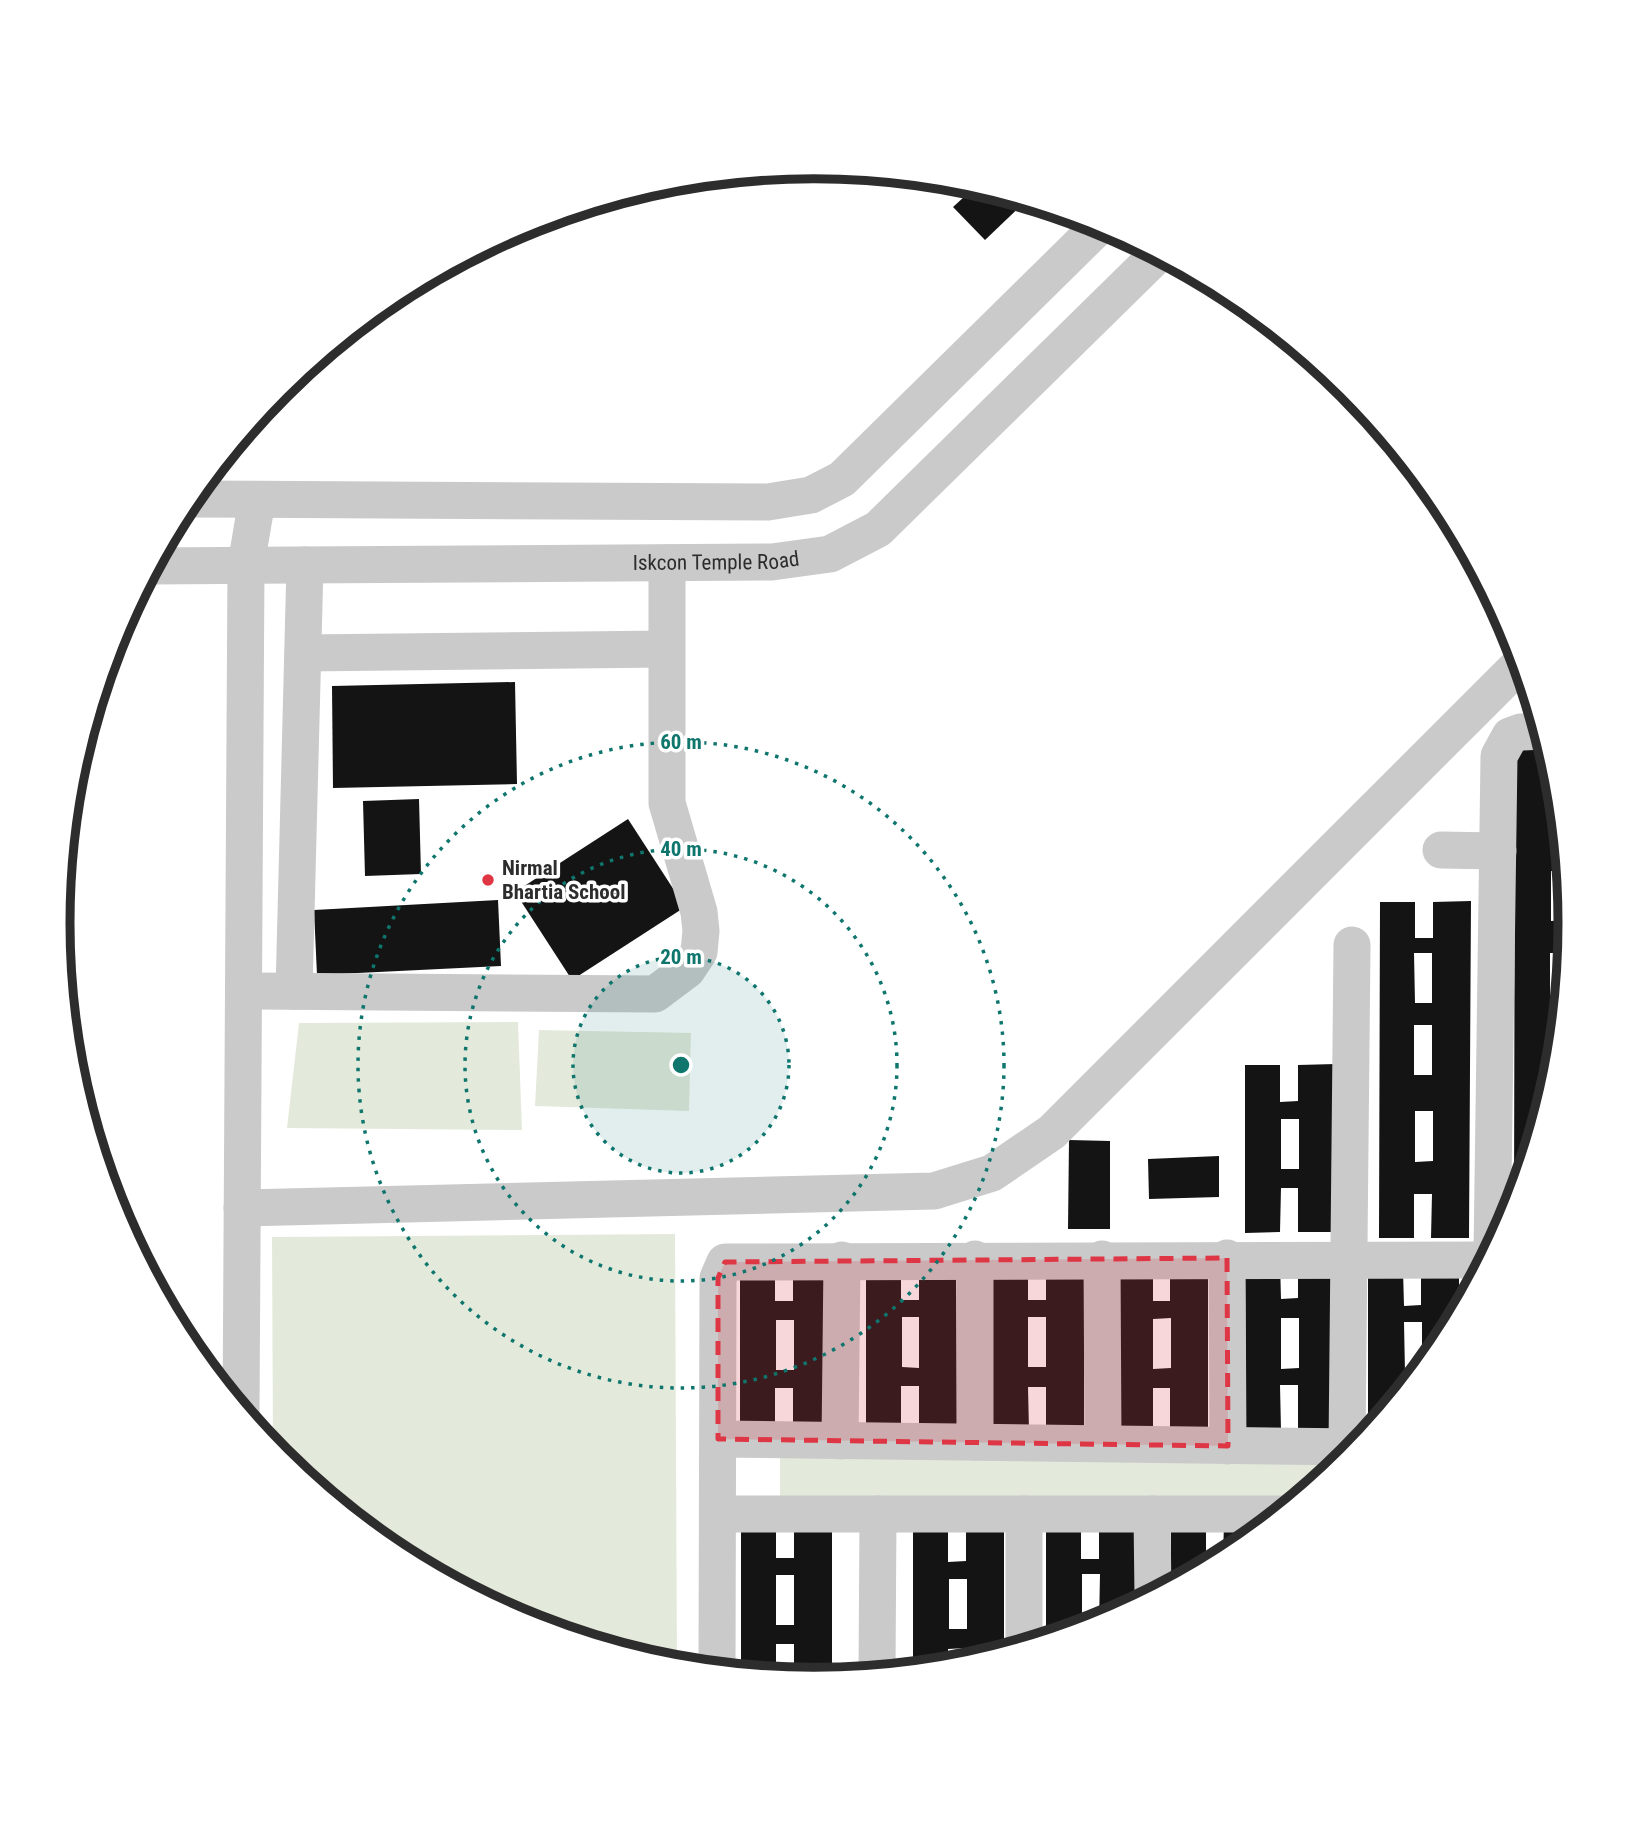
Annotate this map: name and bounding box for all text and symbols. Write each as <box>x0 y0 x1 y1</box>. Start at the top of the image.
street label: Iskcon Temple Road <box>633 546 801 575</box>
text: 60 m <box>660 730 702 754</box>
text: 40 m <box>660 837 702 861</box>
place label: Nirmal Bhartia School <box>502 856 625 904</box>
marker: Nirmal Bhartia School <box>480 872 496 888</box>
text: 20 m <box>660 945 702 969</box>
centre of rings <box>669 1053 693 1077</box>

